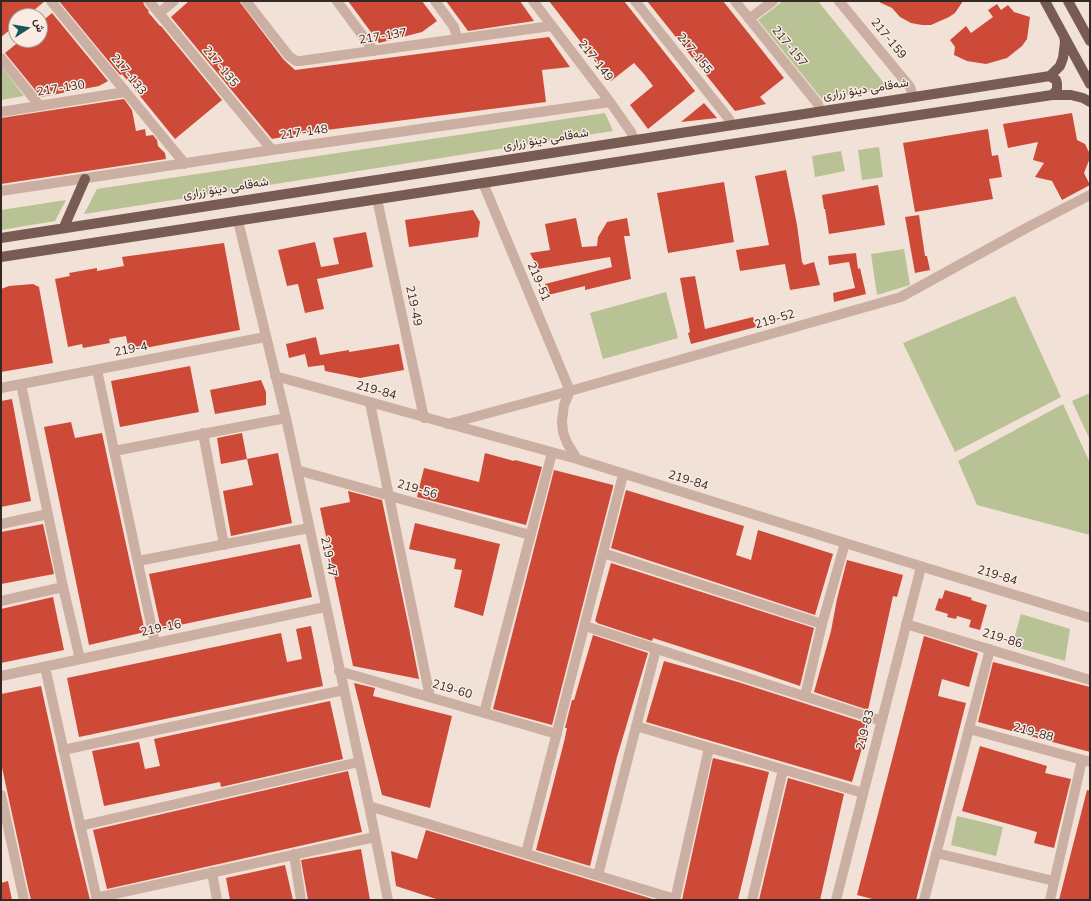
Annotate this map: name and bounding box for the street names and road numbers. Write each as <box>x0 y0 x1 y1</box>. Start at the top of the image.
street label: 217-159 <box>867 16 909 62</box>
street label: 217-157 <box>768 24 810 70</box>
street label: 217-137 <box>358 26 408 48</box>
street label: 217-155 <box>673 31 715 77</box>
street label: 217-149 <box>574 38 616 84</box>
street label: 217-135 <box>199 44 241 90</box>
street label: 217-133 <box>107 52 149 98</box>
street label: شەقامی دینۆ زراری <box>822 76 910 104</box>
street label: 217-130 <box>36 78 86 100</box>
street label: 217-148 <box>279 123 329 143</box>
street label: شەقامی دینۆ زراری <box>502 126 590 154</box>
street label: شەقامی دینۆ زراری <box>182 175 270 203</box>
street label: 219-51 <box>523 260 553 304</box>
street label: 219-49 <box>402 284 424 328</box>
street label: 219-52 <box>753 307 797 333</box>
street label: 219-4 <box>113 340 149 360</box>
street label: 219-84 <box>354 379 398 403</box>
street label: 219-84 <box>666 468 710 494</box>
street label: 219-56 <box>395 477 439 503</box>
street label: 219-47 <box>317 535 339 579</box>
street label: 219-84 <box>975 563 1019 589</box>
street label: 219-16 <box>139 618 183 640</box>
street label: 219-86 <box>980 626 1024 652</box>
street label: 219-60 <box>430 677 474 703</box>
street label: 219-83 <box>854 708 878 752</box>
street label: 219-88 <box>1011 721 1055 745</box>

